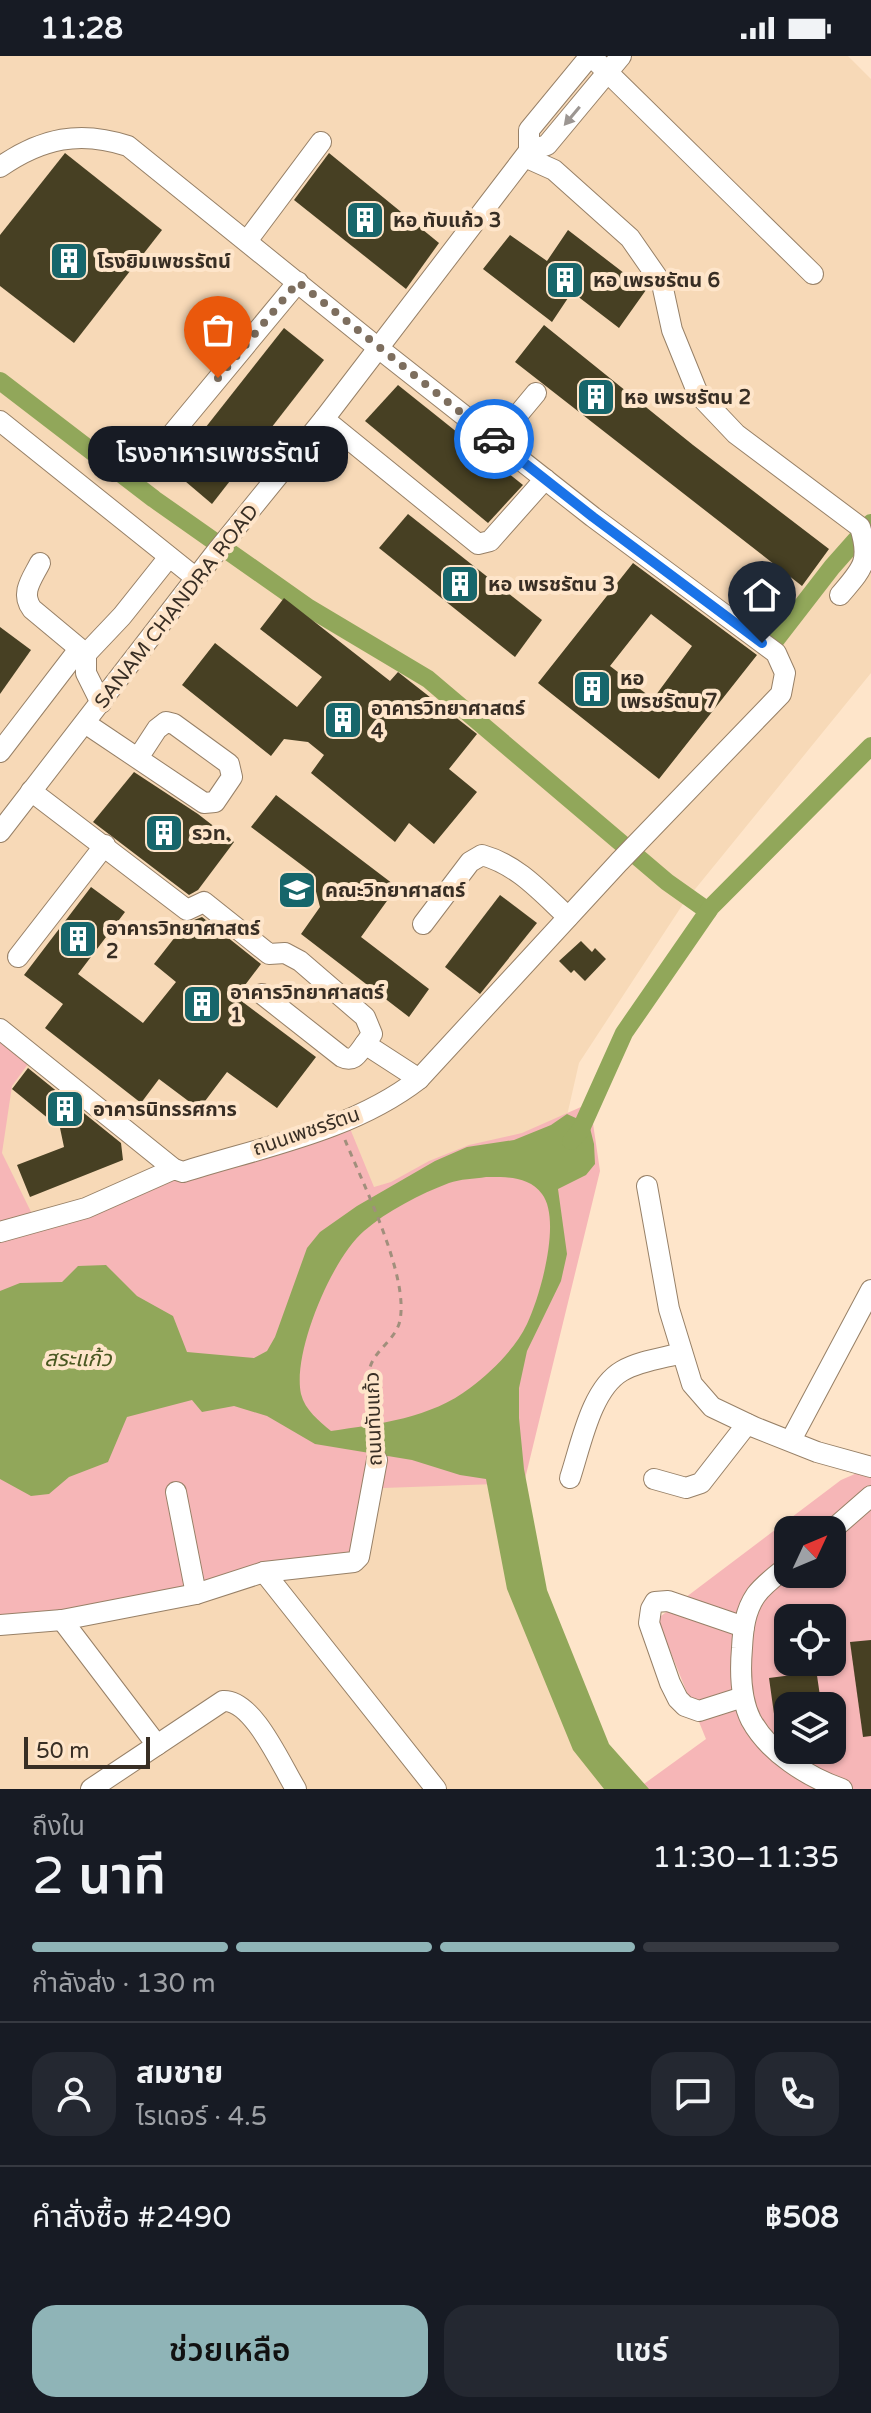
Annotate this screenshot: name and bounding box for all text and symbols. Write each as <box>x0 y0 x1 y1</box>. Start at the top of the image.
text: 11:28 <box>40 10 123 47</box>
one-way arrow <box>564 106 580 126</box>
building icon: หอ ทับแก้ว 3 <box>344 199 386 241</box>
place label: หอ ทับแก้ว 3 <box>393 209 501 233</box>
building icon: โรงยิมเพชรรัตน์ <box>48 240 90 282</box>
place label: โรงยิมเพชรรัตน์ <box>97 250 231 274</box>
building icon: หอ เพรชรัตน 6 <box>544 259 586 301</box>
place label: หอ เพรชรัตน 6 <box>593 269 720 293</box>
pin <box>184 296 252 378</box>
icon: bag <box>196 308 240 352</box>
building icon: หอ เพรชรัตน 2 <box>575 376 617 418</box>
place label: หอ เพรชรัตน 2 <box>624 386 751 410</box>
courier <box>454 399 534 479</box>
icon: car <box>472 417 516 461</box>
callout: โรงอาหารเพชรรัตน์ <box>88 426 348 482</box>
text: โรงอาหารเพชรรัตน์ <box>116 438 320 469</box>
street label: SANAM CHANDRA ROAD <box>90 500 264 713</box>
pin <box>728 561 796 643</box>
building icon: หอ เพรชรัตน 3 <box>439 563 481 605</box>
place label: หอ เพรชรัตน 3 <box>488 573 615 597</box>
icon: home <box>740 573 784 617</box>
place label: หอ เพรชรัตน 7 <box>620 667 718 714</box>
building icon: หอ เพรชรัตน 7 <box>571 668 613 710</box>
place label: อาคารวิทยาศาสตร์ 4 <box>371 697 525 744</box>
building icon: อาคารวิทยาศาสตร์ 4 <box>322 699 364 741</box>
building icon: รวท. <box>143 812 185 854</box>
place label: รวท. <box>192 822 231 846</box>
school or university icon: คณะวิทยาศาสตร์ <box>276 869 318 911</box>
place label: คณะวิทยาศาสตร์ <box>325 879 466 903</box>
place label: อาคารวิทยาศาสตร์ 2 <box>106 917 260 964</box>
building icon: อาคารวิทยาศาสตร์ 2 <box>57 918 99 960</box>
place label: อาคารวิทยาศาสตร์ 1 <box>230 981 384 1028</box>
building icon: อาคารวิทยาศาสตร์ 1 <box>181 983 223 1025</box>
building icon: อาคารนิทรรศการ <box>44 1088 86 1130</box>
place label: อาคารนิทรรศการ <box>93 1098 237 1122</box>
street label: ถนนเพชรรัตน <box>250 1102 363 1161</box>
water label: สระแก้ว <box>44 1346 113 1372</box>
street label: ถนนทับแก้ว <box>360 1372 388 1466</box>
north arrow <box>774 1516 846 1588</box>
map controls <box>774 1516 846 1764</box>
button: locate <box>774 1604 846 1676</box>
button: layers <box>774 1692 846 1764</box>
scale bar <box>24 1733 150 1769</box>
text: 50 m <box>36 1738 90 1764</box>
text: ถึงใน <box>32 1811 85 1842</box>
text: 11:30–11:35 <box>652 1839 839 1876</box>
text: 2 นาที <box>32 1845 166 1908</box>
text: กำลังส่ง · 130 m <box>32 1968 216 1999</box>
button: person <box>32 2052 116 2136</box>
button: chat <box>651 2052 735 2136</box>
button: phone <box>755 2052 839 2136</box>
text: สมชาย <box>136 2055 223 2092</box>
text: ไรเดอร์ · 4.5 <box>136 2101 267 2132</box>
text: คำสั่งซื้อ #2490 <box>32 2199 231 2236</box>
text: ฿508 <box>765 2199 839 2236</box>
button: ช่วยเหลือ <box>32 2305 428 2397</box>
button: แชร์ <box>444 2305 839 2397</box>

